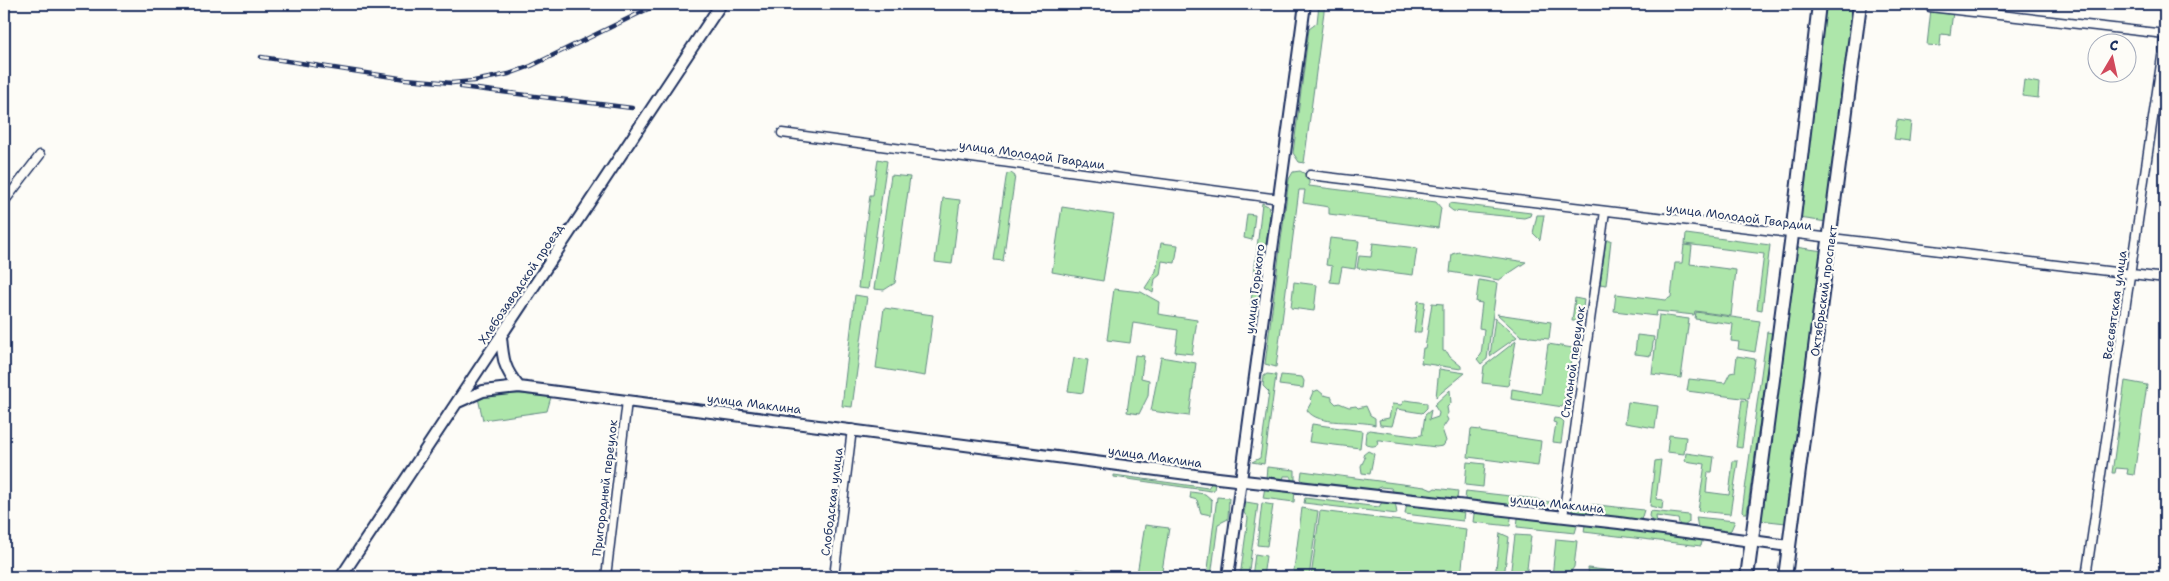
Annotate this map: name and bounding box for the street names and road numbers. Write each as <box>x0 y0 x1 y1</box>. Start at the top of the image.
street label: улица Молодой Гвардии <box>958 137 1106 173</box>
street label: улица Молодой Гвардии <box>1665 200 1813 234</box>
street label: Хлебозаводской проезд <box>475 220 567 347</box>
street label: Октябрьский проспект <box>1807 223 1841 358</box>
street label: улица Горького <box>1242 243 1268 335</box>
street label: Всесвятская улица <box>2099 249 2131 361</box>
street label: Стальной переулок <box>1557 304 1589 419</box>
street label: улица Маклина <box>706 390 803 418</box>
street label: Пригородный переулок <box>589 418 621 557</box>
street label: улица Маклина <box>1107 442 1204 472</box>
street label: Слободская улица <box>817 446 847 557</box>
street label: улица Маклина <box>1509 491 1605 517</box>

